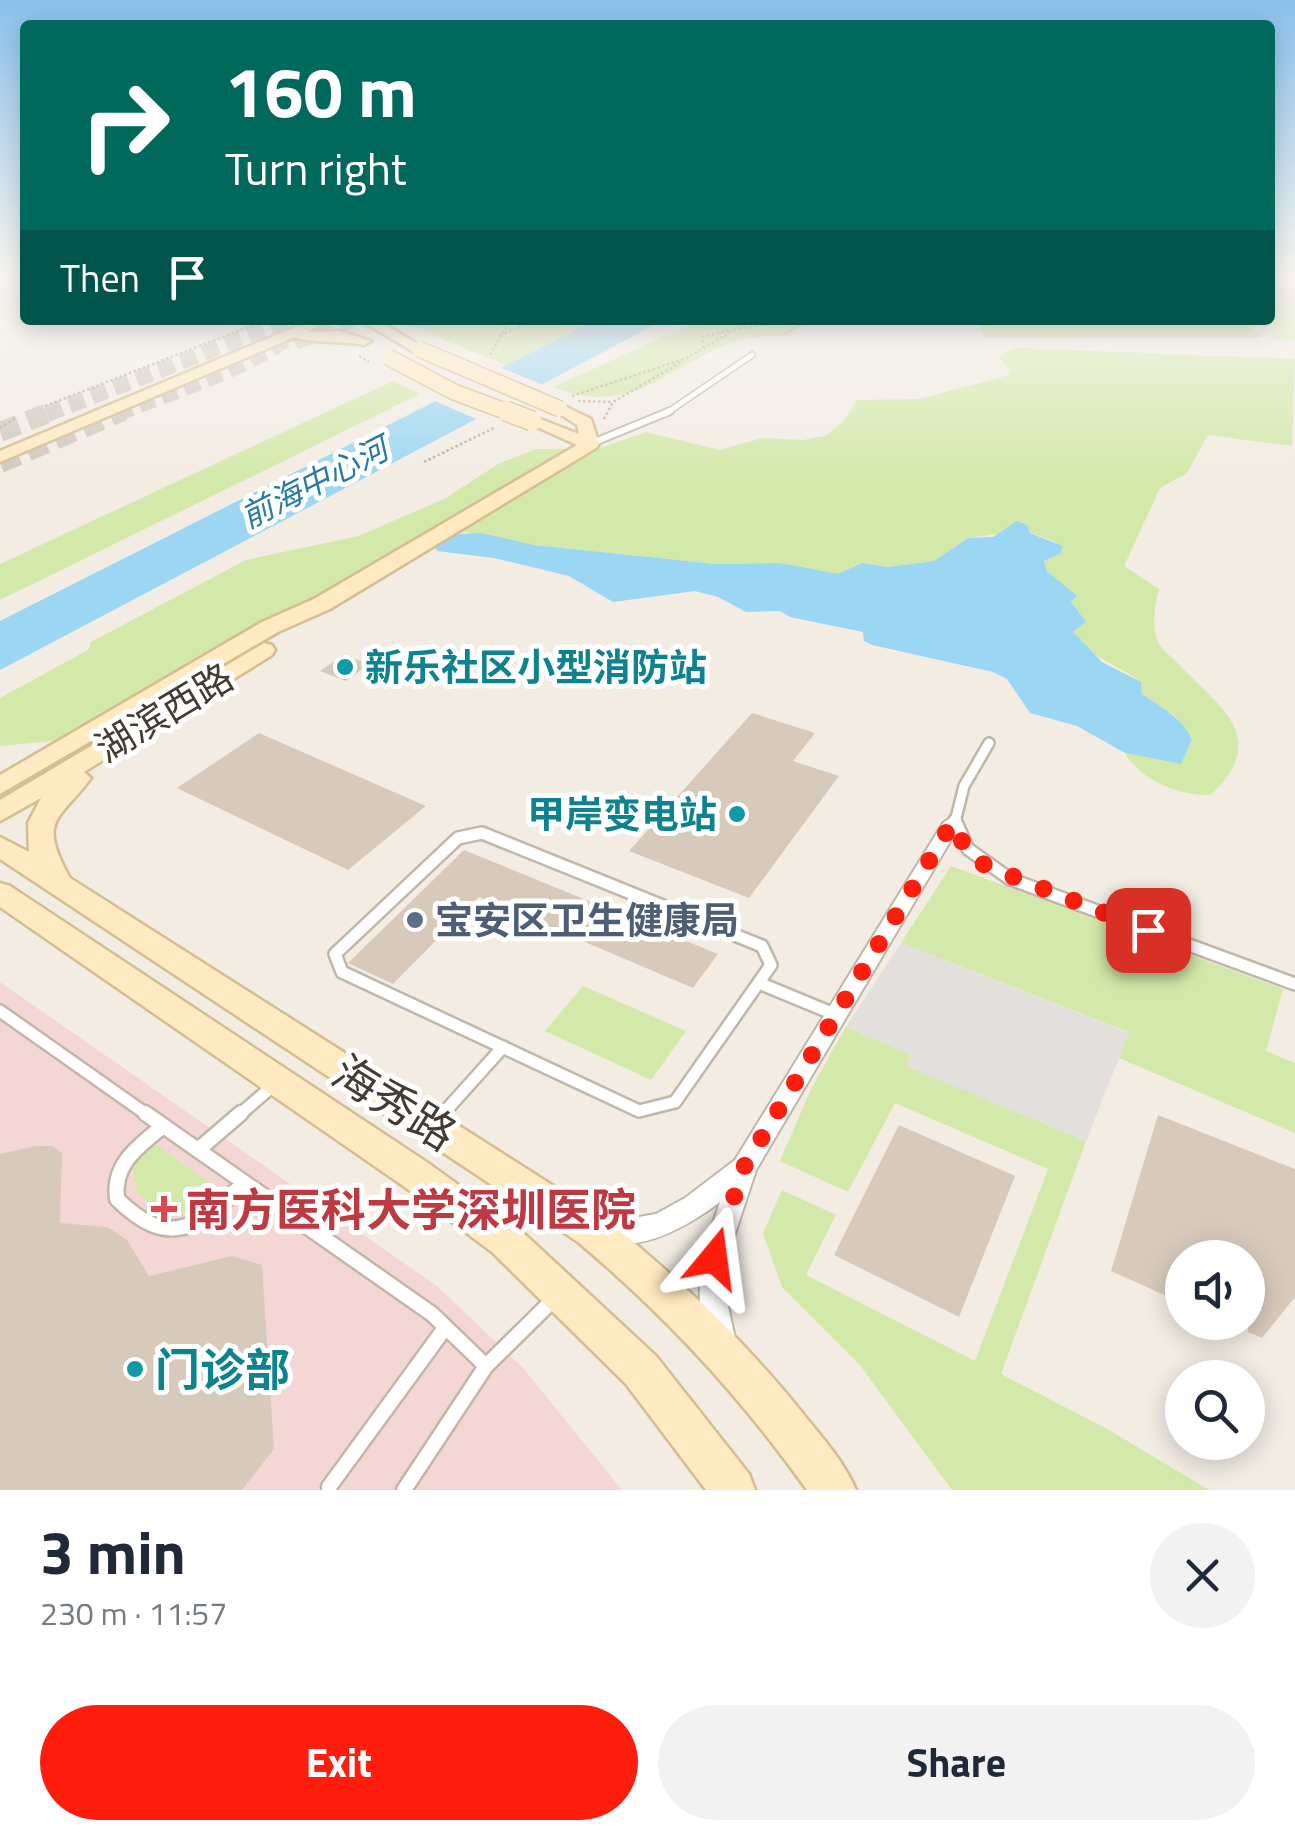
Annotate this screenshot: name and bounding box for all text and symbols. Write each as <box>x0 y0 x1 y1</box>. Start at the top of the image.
text: 160 m <box>225 38 417 144</box>
icon: right <box>60 60 190 190</box>
text: Turn right <box>225 134 407 202</box>
text: Then <box>60 249 140 307</box>
icon: arrive <box>160 250 215 305</box>
water label: 前海中心河 <box>232 422 402 540</box>
place label: 新乐社区小型消防站 <box>365 638 707 696</box>
street label: 湖滨西路 <box>84 648 244 776</box>
marker: 新乐社区小型消防站 <box>334 656 356 678</box>
place label: 甲岸变电站 <box>527 785 717 843</box>
marker: 甲岸变电站 <box>726 803 748 825</box>
pin <box>1106 888 1191 973</box>
place label: 宝安区卫生健康局 <box>435 891 739 949</box>
icon: arrive <box>1121 903 1176 958</box>
marker: 宝安区卫生健康局 <box>404 909 426 931</box>
street label: 海秀路 <box>320 1037 470 1167</box>
place label: 南方医科大学深圳医院 <box>186 1175 636 1243</box>
marker: 南方医科大学深圳医院 <box>151 1196 177 1222</box>
position arrow <box>662 1206 766 1310</box>
map controls <box>1165 1240 1265 1460</box>
button: sound <box>1165 1240 1265 1340</box>
place label: 门诊部 <box>155 1335 290 1403</box>
marker: 门诊部 <box>124 1358 146 1380</box>
button: search <box>1165 1360 1265 1460</box>
text: 3 min <box>40 1506 186 1597</box>
button: close <box>1150 1523 1255 1628</box>
text: 230 m · 11:57 <box>40 1589 227 1637</box>
button: Exit <box>40 1705 638 1820</box>
button: Share <box>658 1705 1255 1820</box>

